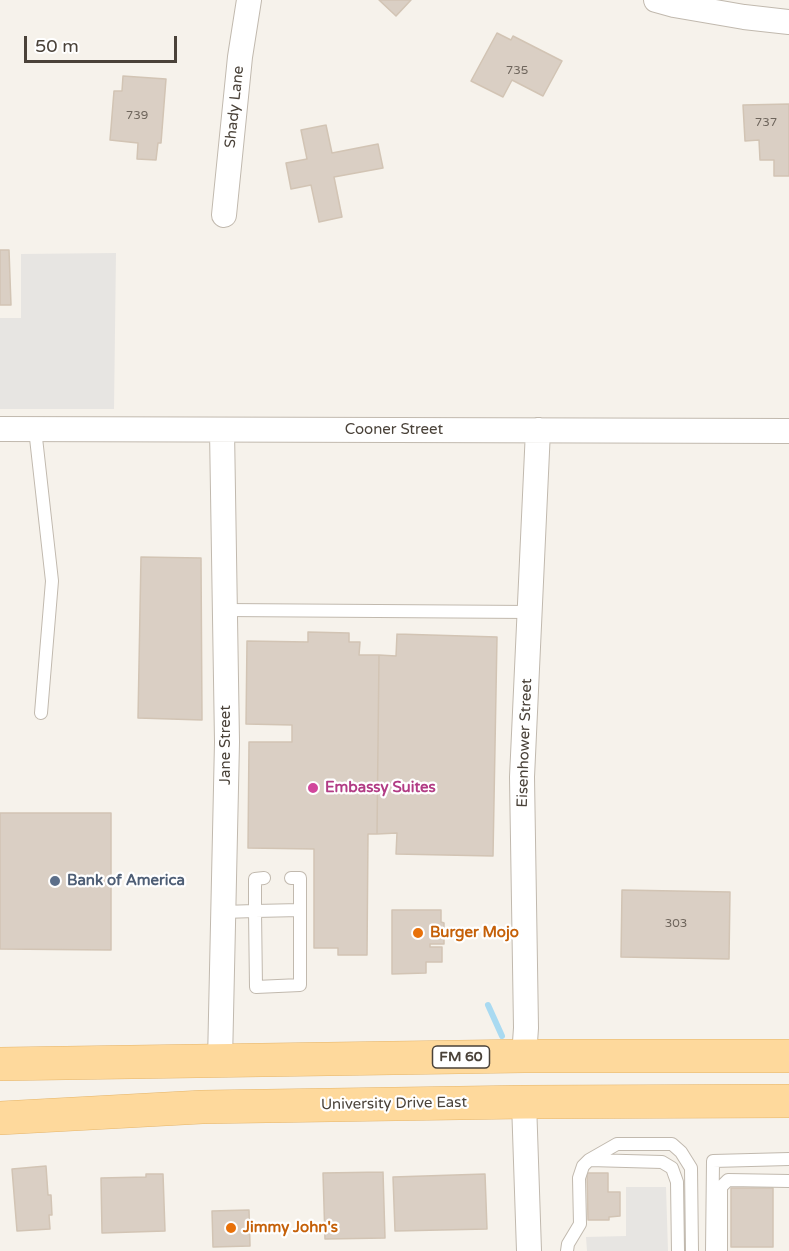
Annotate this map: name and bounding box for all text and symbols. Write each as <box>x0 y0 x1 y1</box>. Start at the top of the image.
scale bar <box>27 24 180 62</box>
text: 50 m <box>35 35 79 57</box>
house number: 735 <box>506 64 528 78</box>
street label: Shady Lane <box>222 65 248 149</box>
house number: 739 <box>126 109 148 123</box>
house number: 737 <box>755 116 777 130</box>
street label: Cooner Street <box>345 421 443 439</box>
street label: Eisenhower Street <box>514 678 536 808</box>
street label: Jane Street <box>217 705 235 785</box>
place label: Embassy Suites <box>325 779 436 797</box>
marker: Embassy Suites <box>306 781 320 795</box>
place label: Bank of America <box>67 872 185 890</box>
marker: Bank of America <box>48 874 62 888</box>
house number: 303 <box>665 917 687 931</box>
place label: Burger Mojo <box>430 924 519 942</box>
marker: Burger Mojo <box>411 926 425 940</box>
road number: FM 60 <box>432 1046 490 1068</box>
street label: University Drive East <box>321 1094 467 1114</box>
place label: Jimmy John's <box>243 1219 338 1237</box>
marker: Jimmy John's <box>224 1221 238 1235</box>

